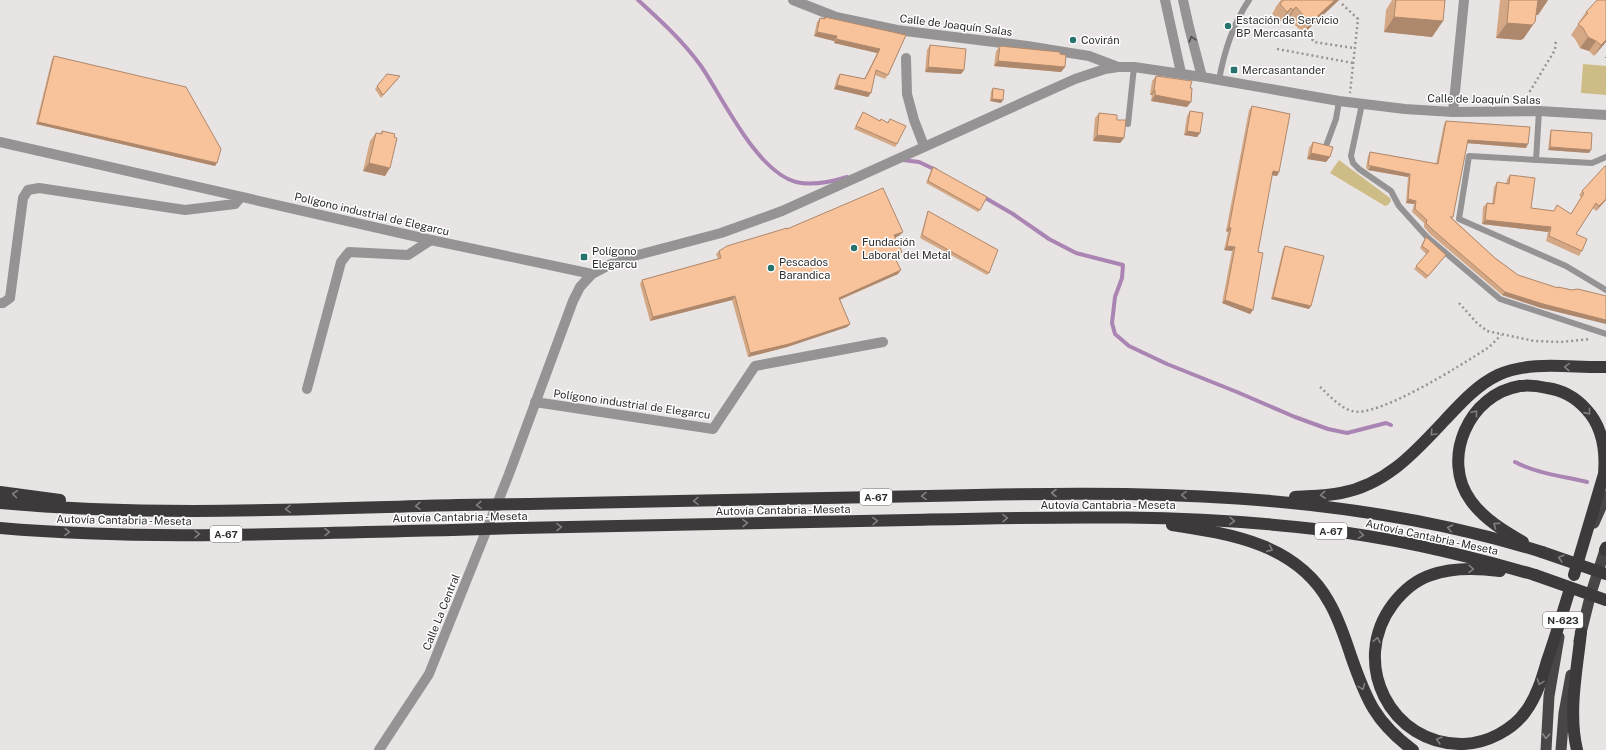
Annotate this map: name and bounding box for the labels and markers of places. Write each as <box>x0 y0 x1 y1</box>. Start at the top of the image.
place label: Estación de Servicio BP Mercasanta <box>1236 14 1339 39</box>
marker: Estación de Servicio BP Mercasanta <box>1223 21 1233 31</box>
place label: Covirán <box>1081 34 1120 46</box>
marker: Covirán <box>1068 35 1078 45</box>
place label: Mercasantander <box>1242 64 1326 76</box>
marker: Mercasantander <box>1229 65 1239 75</box>
place label: Fundación Laboral del Metal <box>862 236 951 261</box>
marker: Fundación Laboral del Metal <box>849 243 859 253</box>
place label: Polígono Elegarcu <box>592 245 637 270</box>
marker: Polígono Elegarcu <box>579 252 589 262</box>
place label: Pescados Barandica <box>779 256 830 281</box>
marker: Pescados Barandica <box>766 263 776 273</box>

